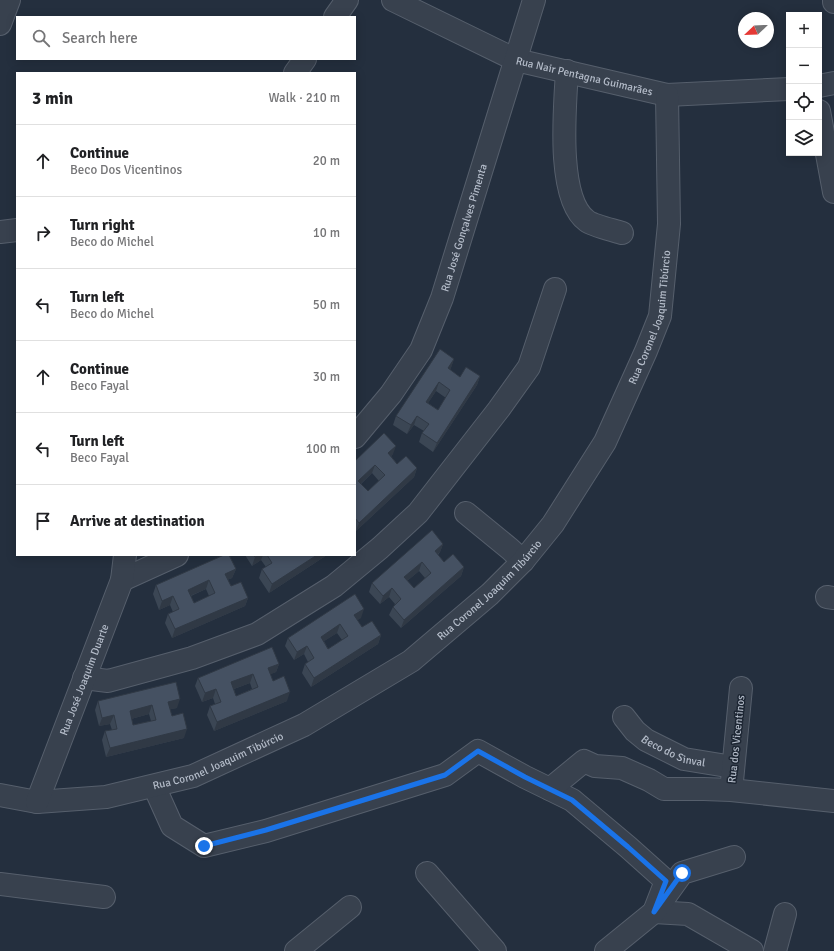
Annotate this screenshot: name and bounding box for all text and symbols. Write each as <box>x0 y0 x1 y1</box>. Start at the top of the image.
north arrow <box>738 12 774 48</box>
map controls <box>786 12 822 156</box>
button: + <box>786 12 822 48</box>
search box <box>16 16 356 60</box>
icon: search <box>30 27 52 49</box>
text: Search here <box>62 29 138 47</box>
button: − <box>786 48 822 84</box>
street label: Rua Nair Pentagna Guimarães <box>515 54 654 98</box>
button: locate <box>786 84 822 120</box>
text: 3 min <box>32 88 73 109</box>
text: Walk · 210 m <box>269 90 340 106</box>
button: layers <box>786 120 822 156</box>
text: Continue <box>70 144 129 162</box>
icon: ahead <box>32 150 54 172</box>
text: 20 m <box>313 153 340 169</box>
text: Beco Dos Vicentinos <box>70 162 182 178</box>
street label: Rua José Gonçalves Pimenta <box>438 162 490 293</box>
text: Turn right <box>70 216 135 234</box>
icon: right <box>32 222 54 244</box>
text: 10 m <box>313 225 340 241</box>
text: Beco do Michel <box>70 234 154 250</box>
street label: Rua Coronel Joaquim Tibúrcio <box>626 249 673 387</box>
text: Turn left <box>70 288 124 306</box>
icon: left <box>32 294 54 316</box>
text: 50 m <box>313 297 340 313</box>
text: Beco do Michel <box>70 306 154 322</box>
text: Continue <box>70 360 129 378</box>
icon: ahead <box>32 366 54 388</box>
text: 30 m <box>313 369 340 385</box>
text: Beco Fayal <box>70 378 129 394</box>
text: Turn left <box>70 432 124 450</box>
icon: left <box>32 438 54 460</box>
text: 100 m <box>306 441 340 457</box>
text: Beco Fayal <box>70 450 129 466</box>
icon: arrive <box>32 510 54 532</box>
text: Arrive at destination <box>70 512 205 530</box>
street label: Rua Coronel Joaquim Tibúrcio <box>435 537 545 643</box>
street label: Rua José Joaquim Duarte <box>57 622 112 737</box>
street label: Rua dos Vicentinos <box>725 694 748 784</box>
street label: Rua Coronel Joaquim Tibúrcio <box>152 729 286 792</box>
street label: Beco do Sinval <box>638 733 706 769</box>
route end <box>195 837 213 855</box>
route start <box>673 864 691 882</box>

